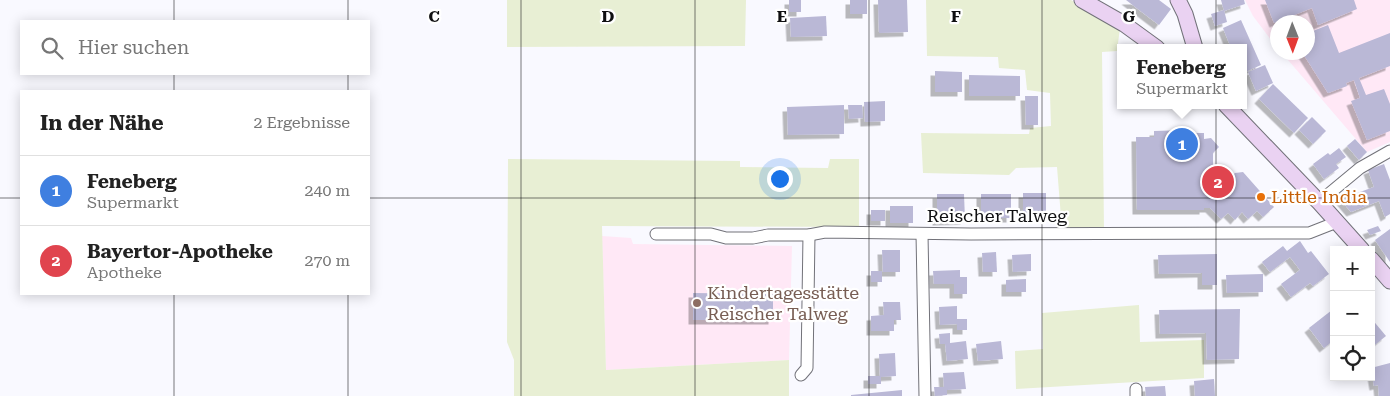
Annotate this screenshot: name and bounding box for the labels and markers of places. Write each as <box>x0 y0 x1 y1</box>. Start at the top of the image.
pin: 1 <box>1166 125 1198 163</box>
pin: 2 <box>1202 163 1234 201</box>
place label: Little India <box>1271 186 1367 207</box>
marker: Little India <box>1255 191 1267 203</box>
place label: Kindertagesstätte Reischer Talweg <box>707 282 859 324</box>
marker: Kindertagesstätte Reischer Talweg <box>691 297 703 309</box>

